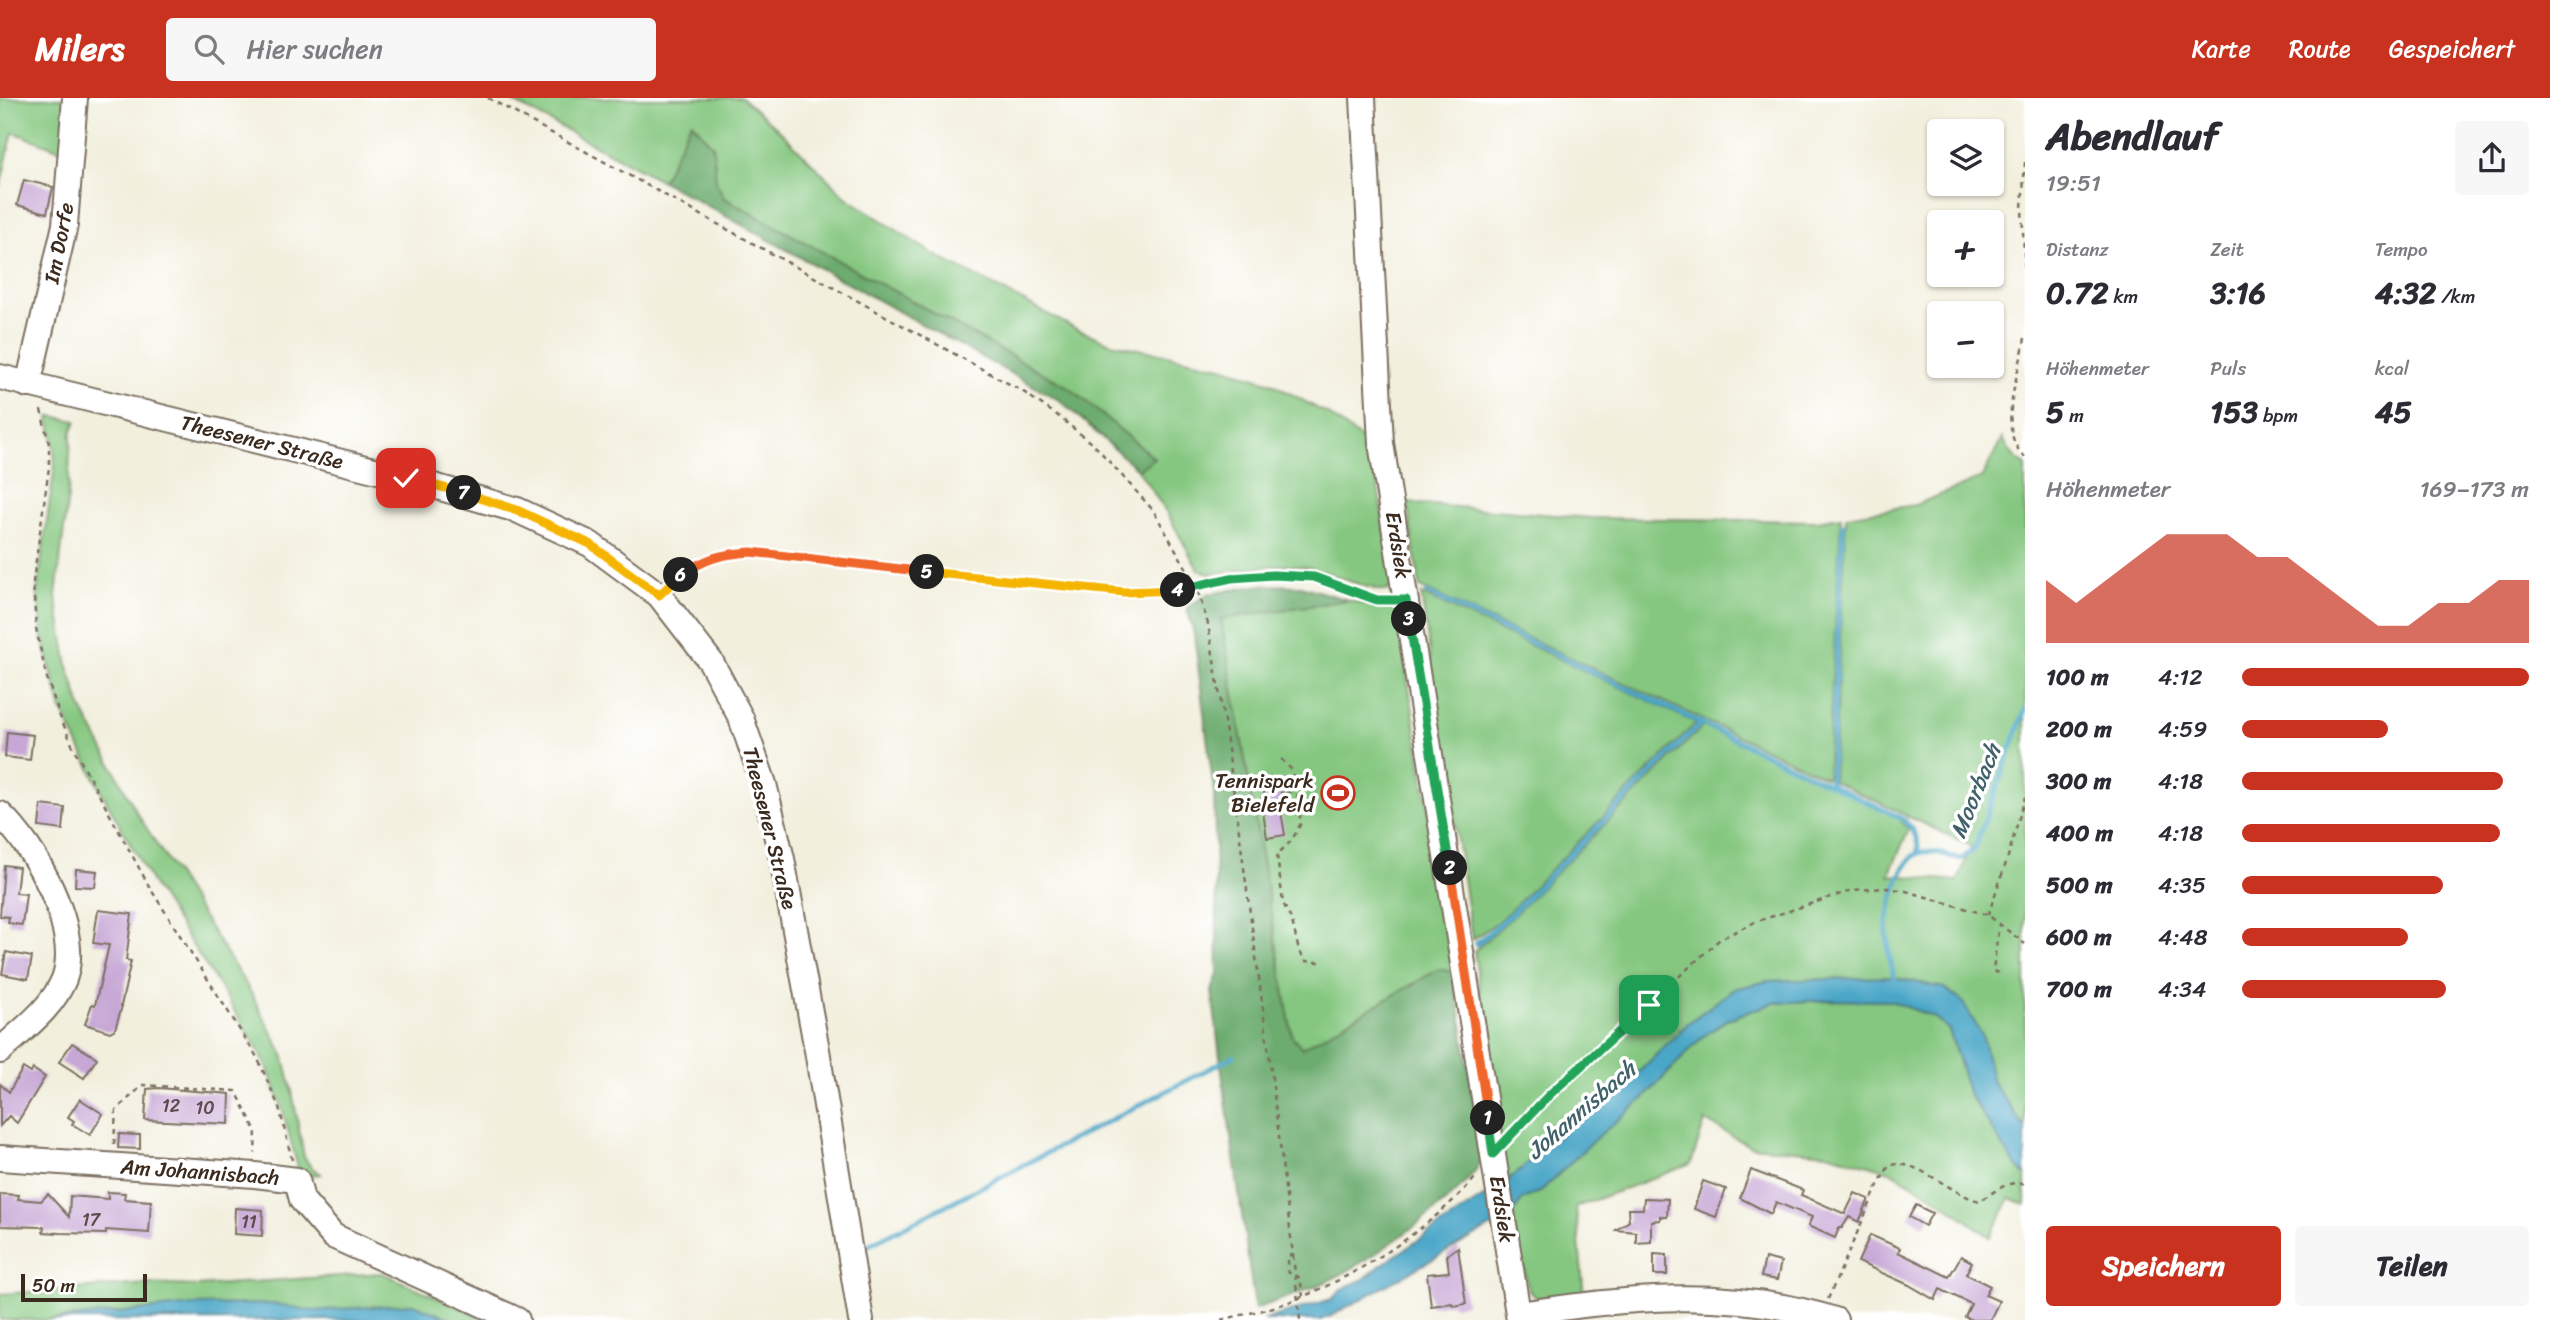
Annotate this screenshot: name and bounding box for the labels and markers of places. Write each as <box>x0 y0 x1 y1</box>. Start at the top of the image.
pin <box>376 448 436 508</box>
pin: 7 <box>447 476 482 510</box>
pin: 5 <box>909 554 944 589</box>
pin: 6 <box>664 558 698 592</box>
pin: 4 <box>1160 573 1196 608</box>
pin: 3 <box>1392 602 1426 636</box>
place label: Tennispark Bielefeld <box>1215 762 1316 824</box>
sports icon: Tennispark Bielefeld <box>1319 774 1357 812</box>
pin: 2 <box>1432 850 1468 886</box>
pin <box>1619 975 1679 1035</box>
pin: 1 <box>1470 1100 1506 1136</box>

